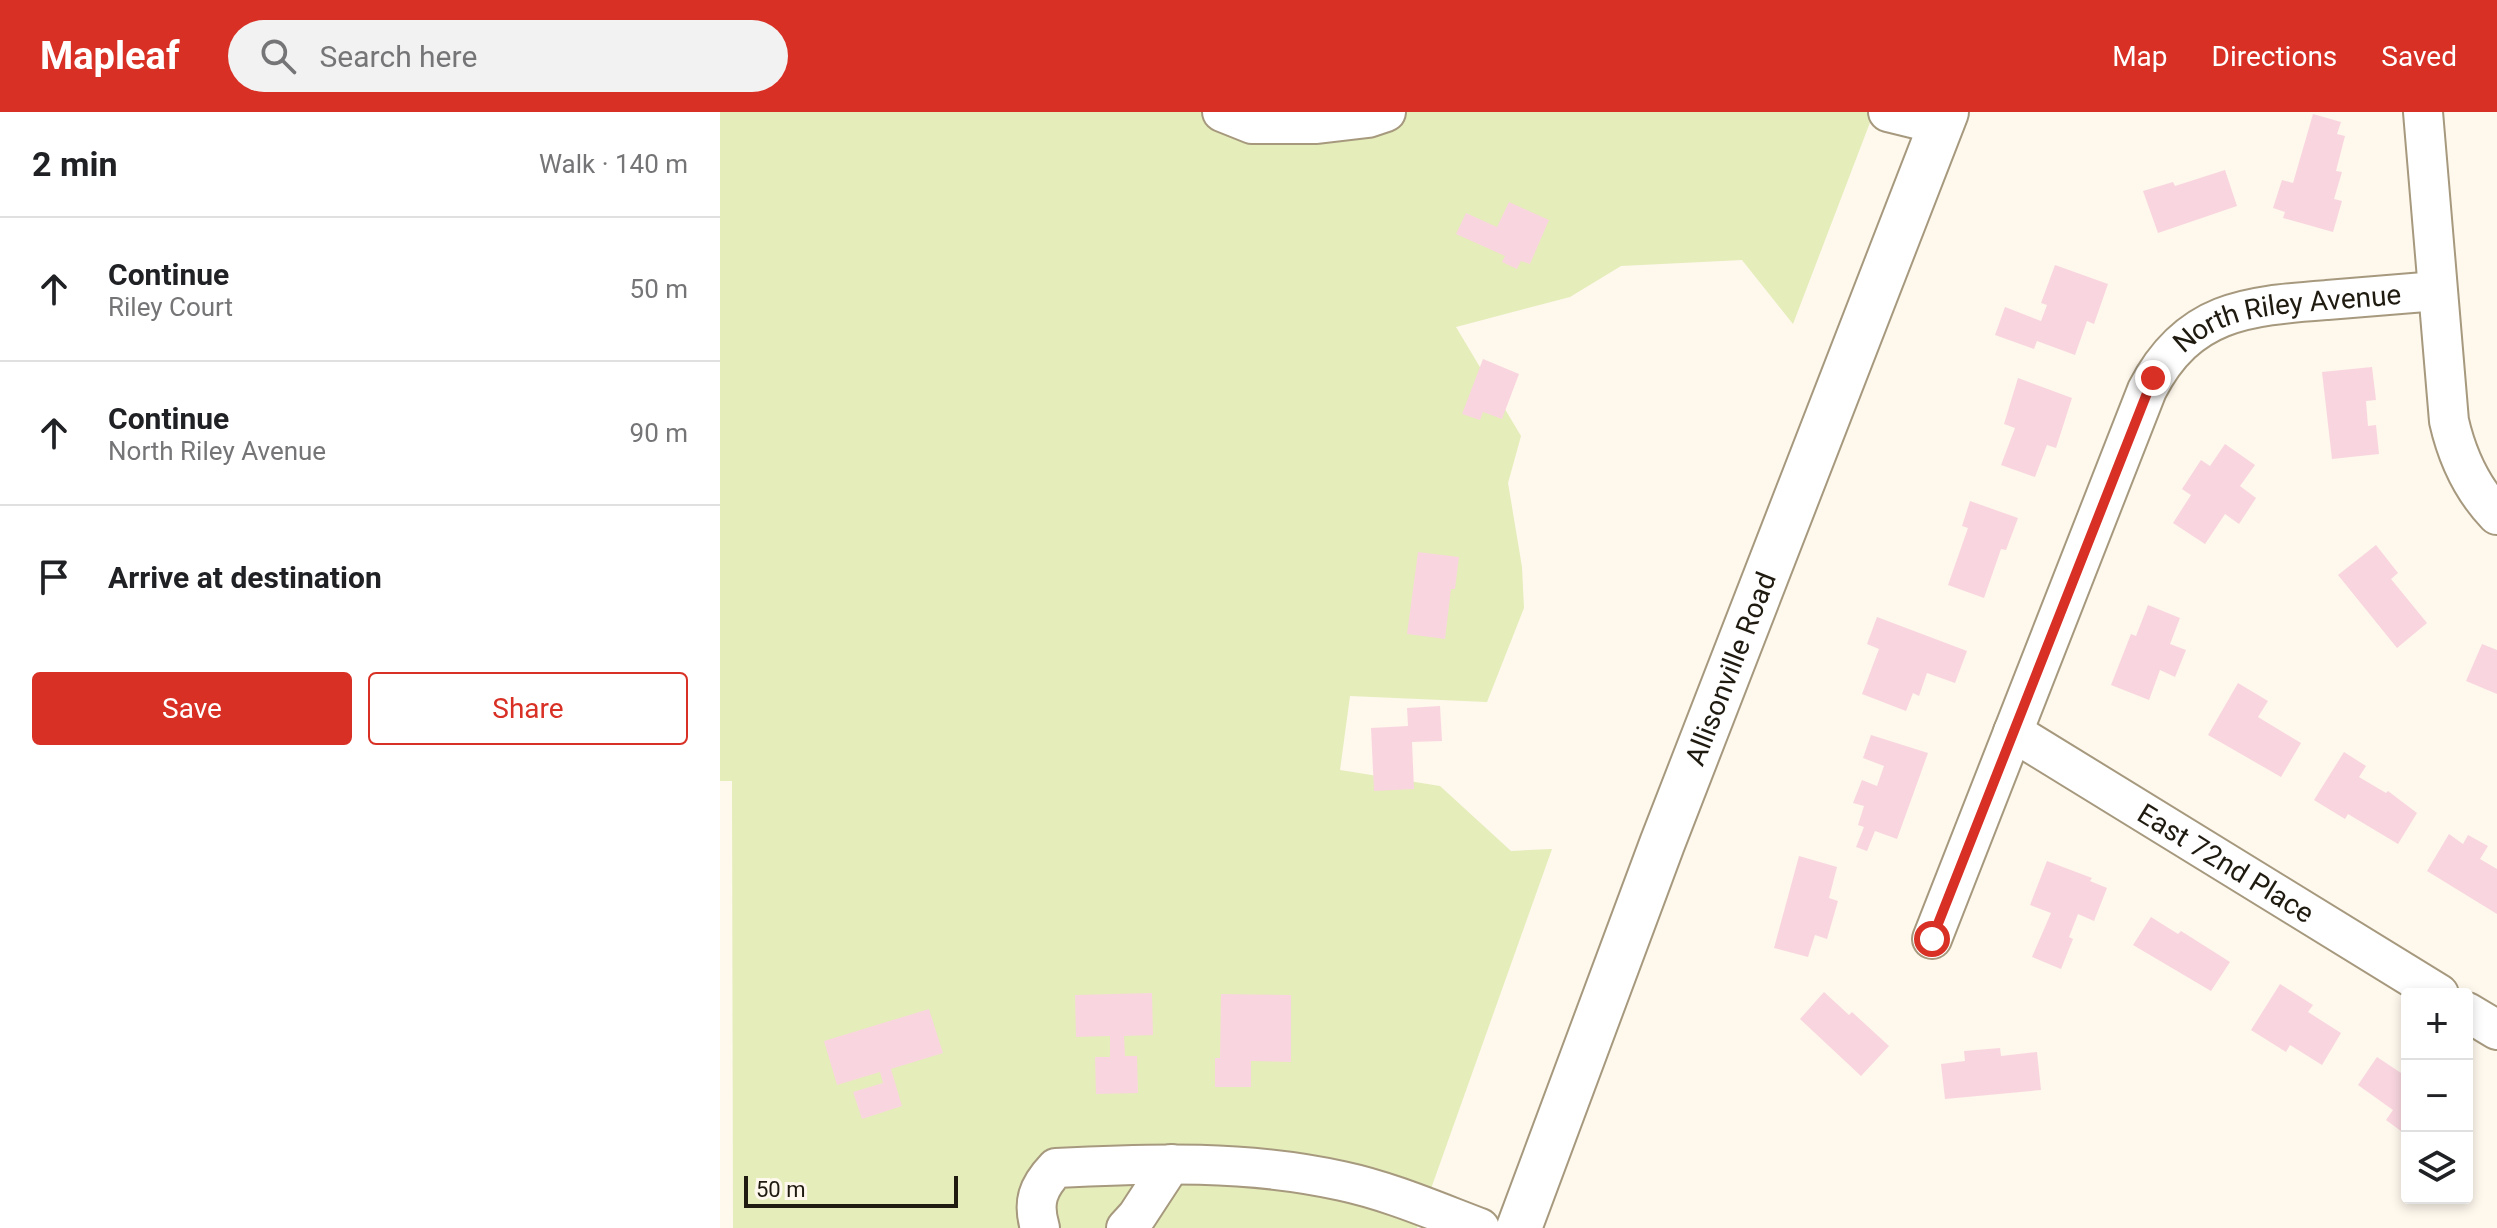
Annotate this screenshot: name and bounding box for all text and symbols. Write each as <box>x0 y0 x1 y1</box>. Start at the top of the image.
search box <box>228 20 788 92</box>
text: Mapleaf <box>40 34 180 78</box>
icon: search <box>256 34 300 78</box>
text: Search here <box>320 39 477 74</box>
text: Map <box>2112 40 2168 73</box>
text: Directions <box>2212 40 2337 73</box>
text: Saved <box>2381 40 2457 73</box>
text: 2 min <box>32 144 117 184</box>
text: Walk · 140 m <box>539 149 688 179</box>
text: Continue <box>108 257 229 292</box>
icon: ahead <box>32 267 76 311</box>
text: 50 m <box>630 274 688 304</box>
street label: North Riley Avenue <box>2167 278 2402 359</box>
text: Riley Court <box>108 292 233 322</box>
route end <box>2135 360 2171 396</box>
text: Continue <box>108 401 229 436</box>
icon: ahead <box>32 411 76 455</box>
text: 90 m <box>630 418 688 448</box>
text: North Riley Avenue <box>108 436 326 466</box>
icon: arrive <box>32 555 76 599</box>
text: Arrive at destination <box>108 560 382 595</box>
street label: Allisonville Road <box>1678 567 1783 770</box>
button: Save <box>32 672 352 745</box>
button: Share <box>368 672 688 745</box>
street label: East 72nd Place <box>2132 797 2320 930</box>
route start <box>1914 921 1950 957</box>
map controls <box>2401 988 2473 1204</box>
button: + <box>2401 988 2473 1060</box>
button: − <box>2401 1060 2473 1132</box>
button: layers <box>2401 1132 2473 1204</box>
scale bar <box>744 1172 958 1208</box>
text: 50 m <box>756 1177 805 1202</box>

